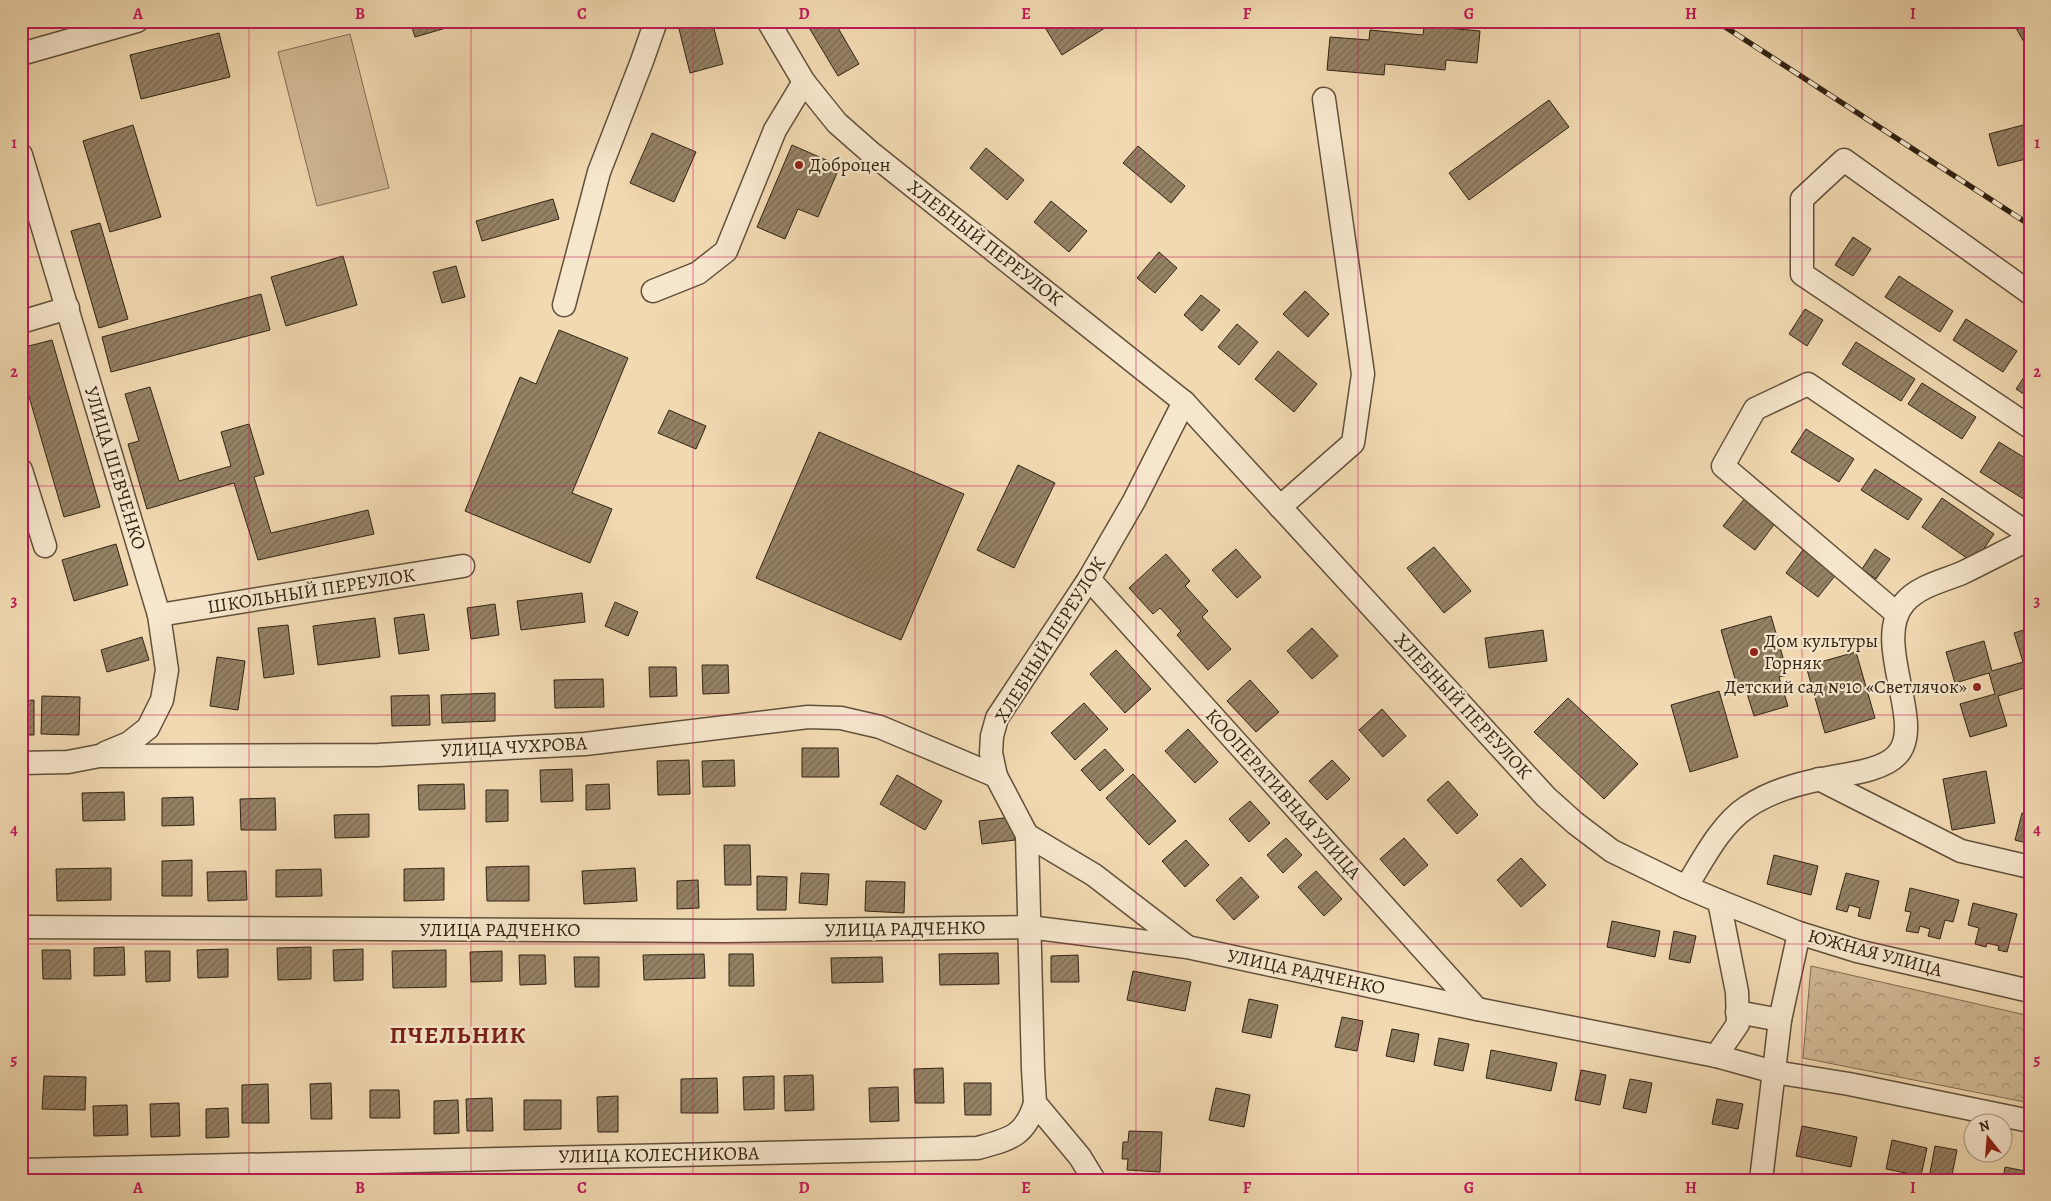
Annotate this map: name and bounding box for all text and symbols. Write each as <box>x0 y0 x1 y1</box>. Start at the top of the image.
text: A <box>132 3 144 25</box>
text: B <box>355 3 365 25</box>
text: C <box>577 3 587 25</box>
text: D <box>798 3 810 25</box>
text: E <box>1021 3 1031 25</box>
text: F <box>1243 3 1252 25</box>
text: G <box>1464 3 1474 25</box>
text: H <box>1685 3 1697 25</box>
text: I <box>1910 3 1916 25</box>
text: 1 <box>11 132 17 154</box>
text: 1 <box>2034 132 2040 154</box>
place label: Доброцен <box>809 152 891 178</box>
marker: Доброцен <box>793 159 805 171</box>
street label: ХЛЕБНЫЙ ПЕРЕУЛОК <box>902 174 1068 312</box>
text: 2 <box>10 361 18 383</box>
text: 2 <box>2033 361 2041 383</box>
street label: УЛИЦА ШЕВЧЕНКО <box>78 383 152 553</box>
street label: ХЛЕБНЫЙ ПЕРЕУЛОК <box>988 552 1112 728</box>
street label: ШКОЛЬНЫЙ ПЕРЕУЛОК <box>205 562 417 620</box>
text: 3 <box>11 590 18 612</box>
text: 3 <box>2034 590 2041 612</box>
street label: ХЛЕБНЫЙ ПЕРЕУЛОК <box>1388 627 1538 785</box>
place label: Дом культуры Горняк <box>1764 628 1878 676</box>
marker: Дом культуры Горняк <box>1748 646 1760 658</box>
place label: Детский сад №10 «Светлячок» <box>1724 674 1967 700</box>
marker: Детский сад №10 «Светлячок» <box>1971 681 1983 693</box>
street label: КООПЕРАТИВНАЯ УЛИЦА <box>1199 703 1367 886</box>
street label: УЛИЦА ЧУХРОВА <box>440 730 589 764</box>
text: 4 <box>10 819 18 841</box>
text: 4 <box>2033 819 2041 841</box>
street label: УЛИЦА РАДЧЕНКО <box>824 915 986 943</box>
street label: УЛИЦА РАДЧЕНКО <box>420 917 580 943</box>
street label: ЮЖНАЯ УЛИЦА <box>1805 923 1946 984</box>
street label: УЛИЦА РАДЧЕНКО <box>1225 943 1387 1001</box>
district label: ПЧЕЛЬНИК <box>389 1019 527 1051</box>
text: 5 <box>11 1049 18 1071</box>
text: 5 <box>2034 1049 2041 1071</box>
north arrow <box>1964 1114 2014 1164</box>
text: N <box>1977 1115 1992 1137</box>
street label: УЛИЦА КОЛЕСНИКОВА <box>558 1140 760 1170</box>
text: A <box>132 1177 144 1199</box>
text: B <box>355 1177 365 1199</box>
text: C <box>577 1177 587 1199</box>
text: D <box>798 1177 810 1199</box>
text: E <box>1021 1177 1031 1199</box>
text: F <box>1243 1177 1252 1199</box>
text: G <box>1464 1177 1474 1199</box>
text: H <box>1685 1177 1697 1199</box>
text: I <box>1910 1177 1916 1199</box>

